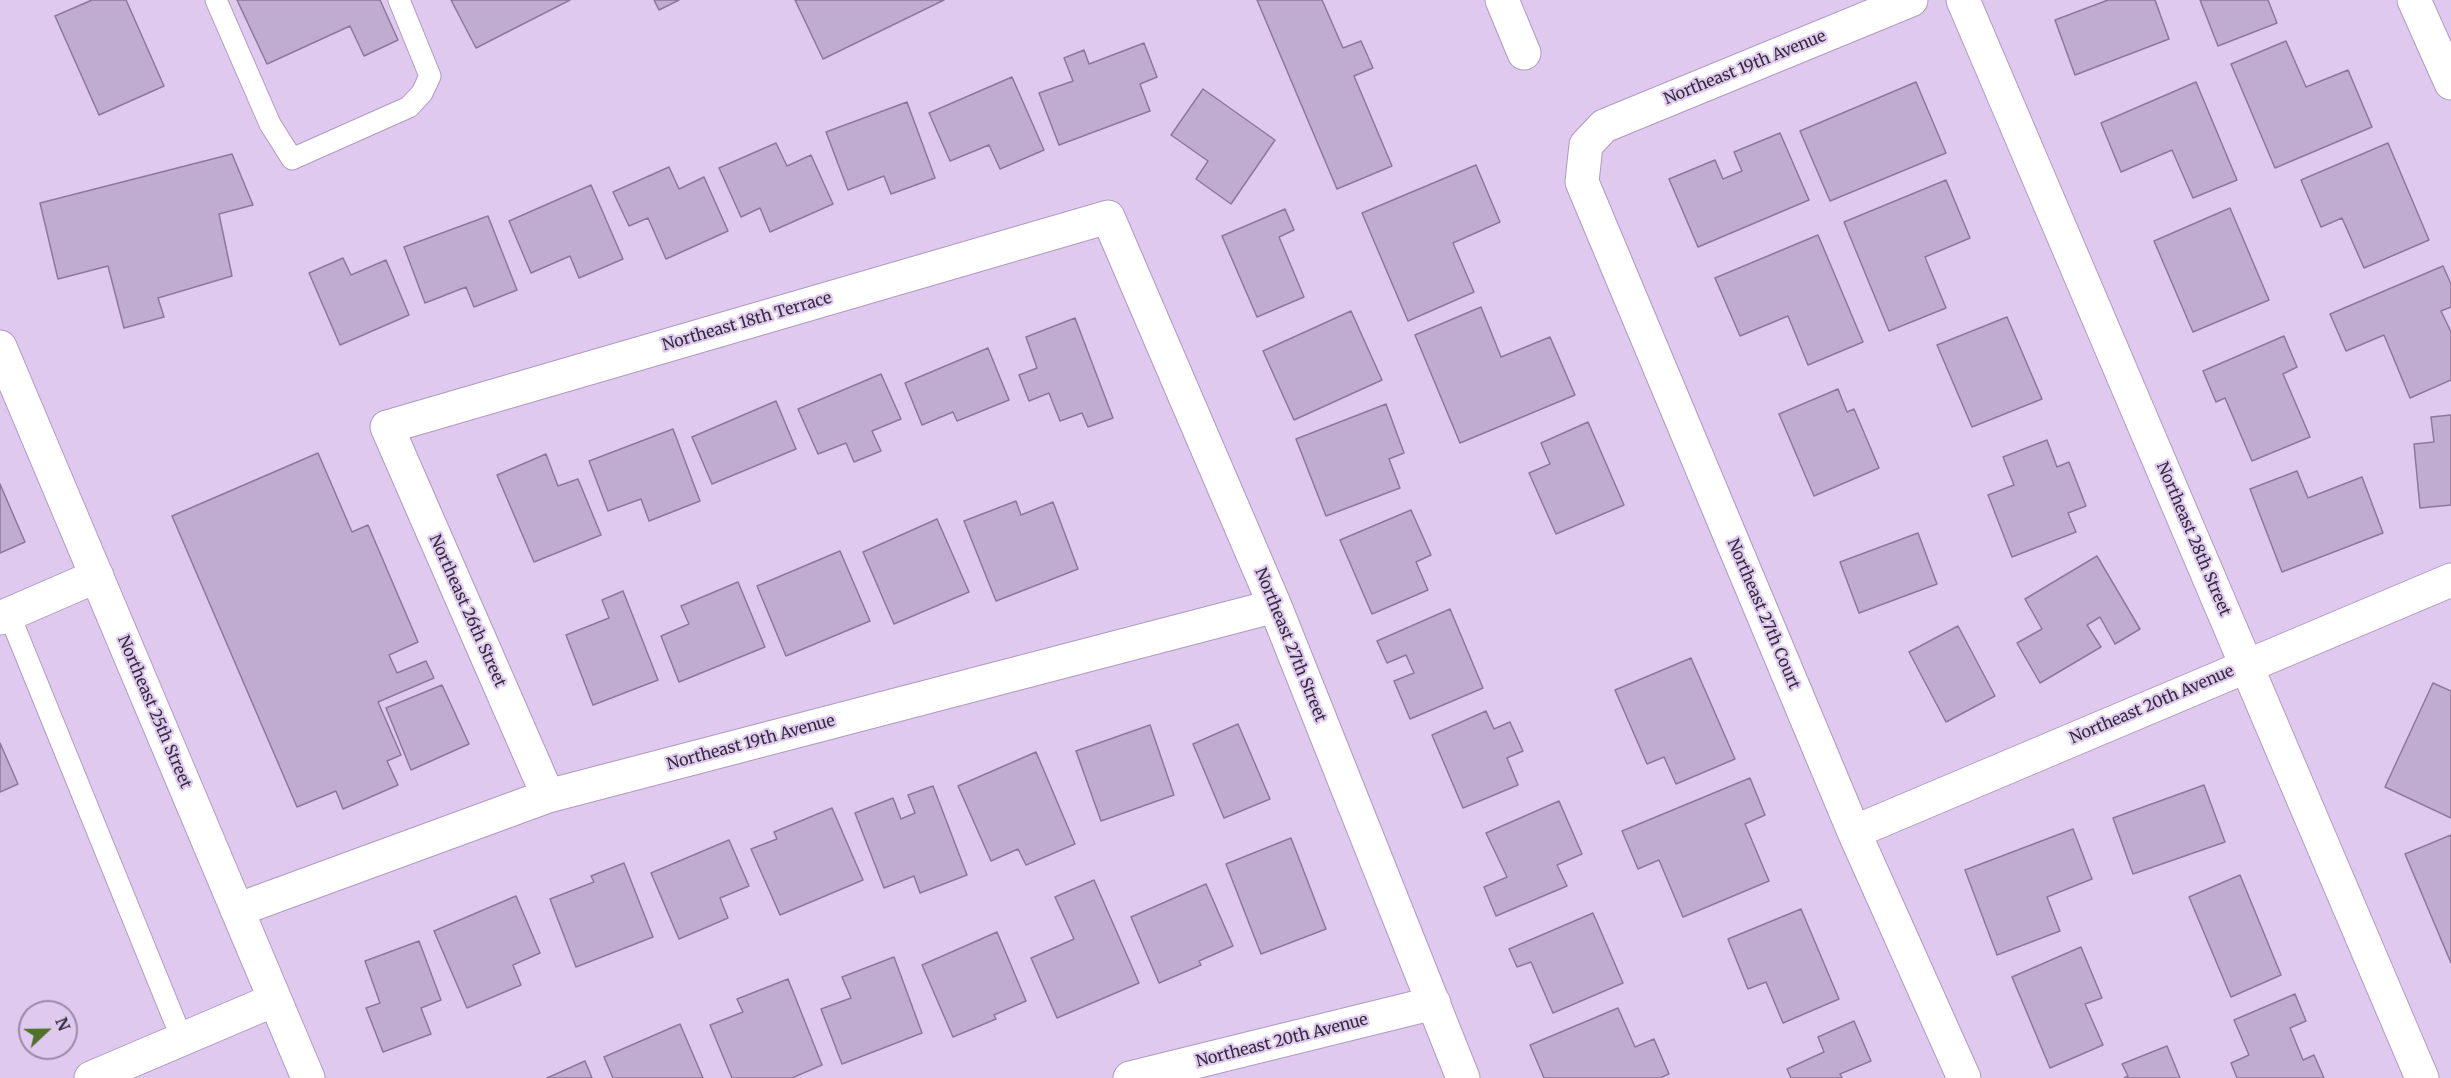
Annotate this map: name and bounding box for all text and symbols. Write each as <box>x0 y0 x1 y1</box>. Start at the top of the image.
street label: Northeast 19th Avenue <box>1661 27 1829 109</box>
street label: Northeast 18th Terrace <box>660 289 834 355</box>
street label: Northeast 28th Street <box>2152 459 2234 619</box>
street label: Northeast 26th Street <box>425 532 509 690</box>
street label: Northeast 27th Court <box>1723 536 1803 692</box>
street label: Northeast 27th Street <box>1250 565 1330 725</box>
street label: Northeast 25th Street <box>113 633 195 791</box>
street label: Northeast 20th Avenue <box>2067 662 2237 748</box>
street label: Northeast 19th Avenue <box>665 711 837 775</box>
north arrow <box>18 1000 78 1060</box>
street label: Northeast 20th Avenue <box>1194 1010 1370 1072</box>
text: N <box>51 1014 74 1034</box>

